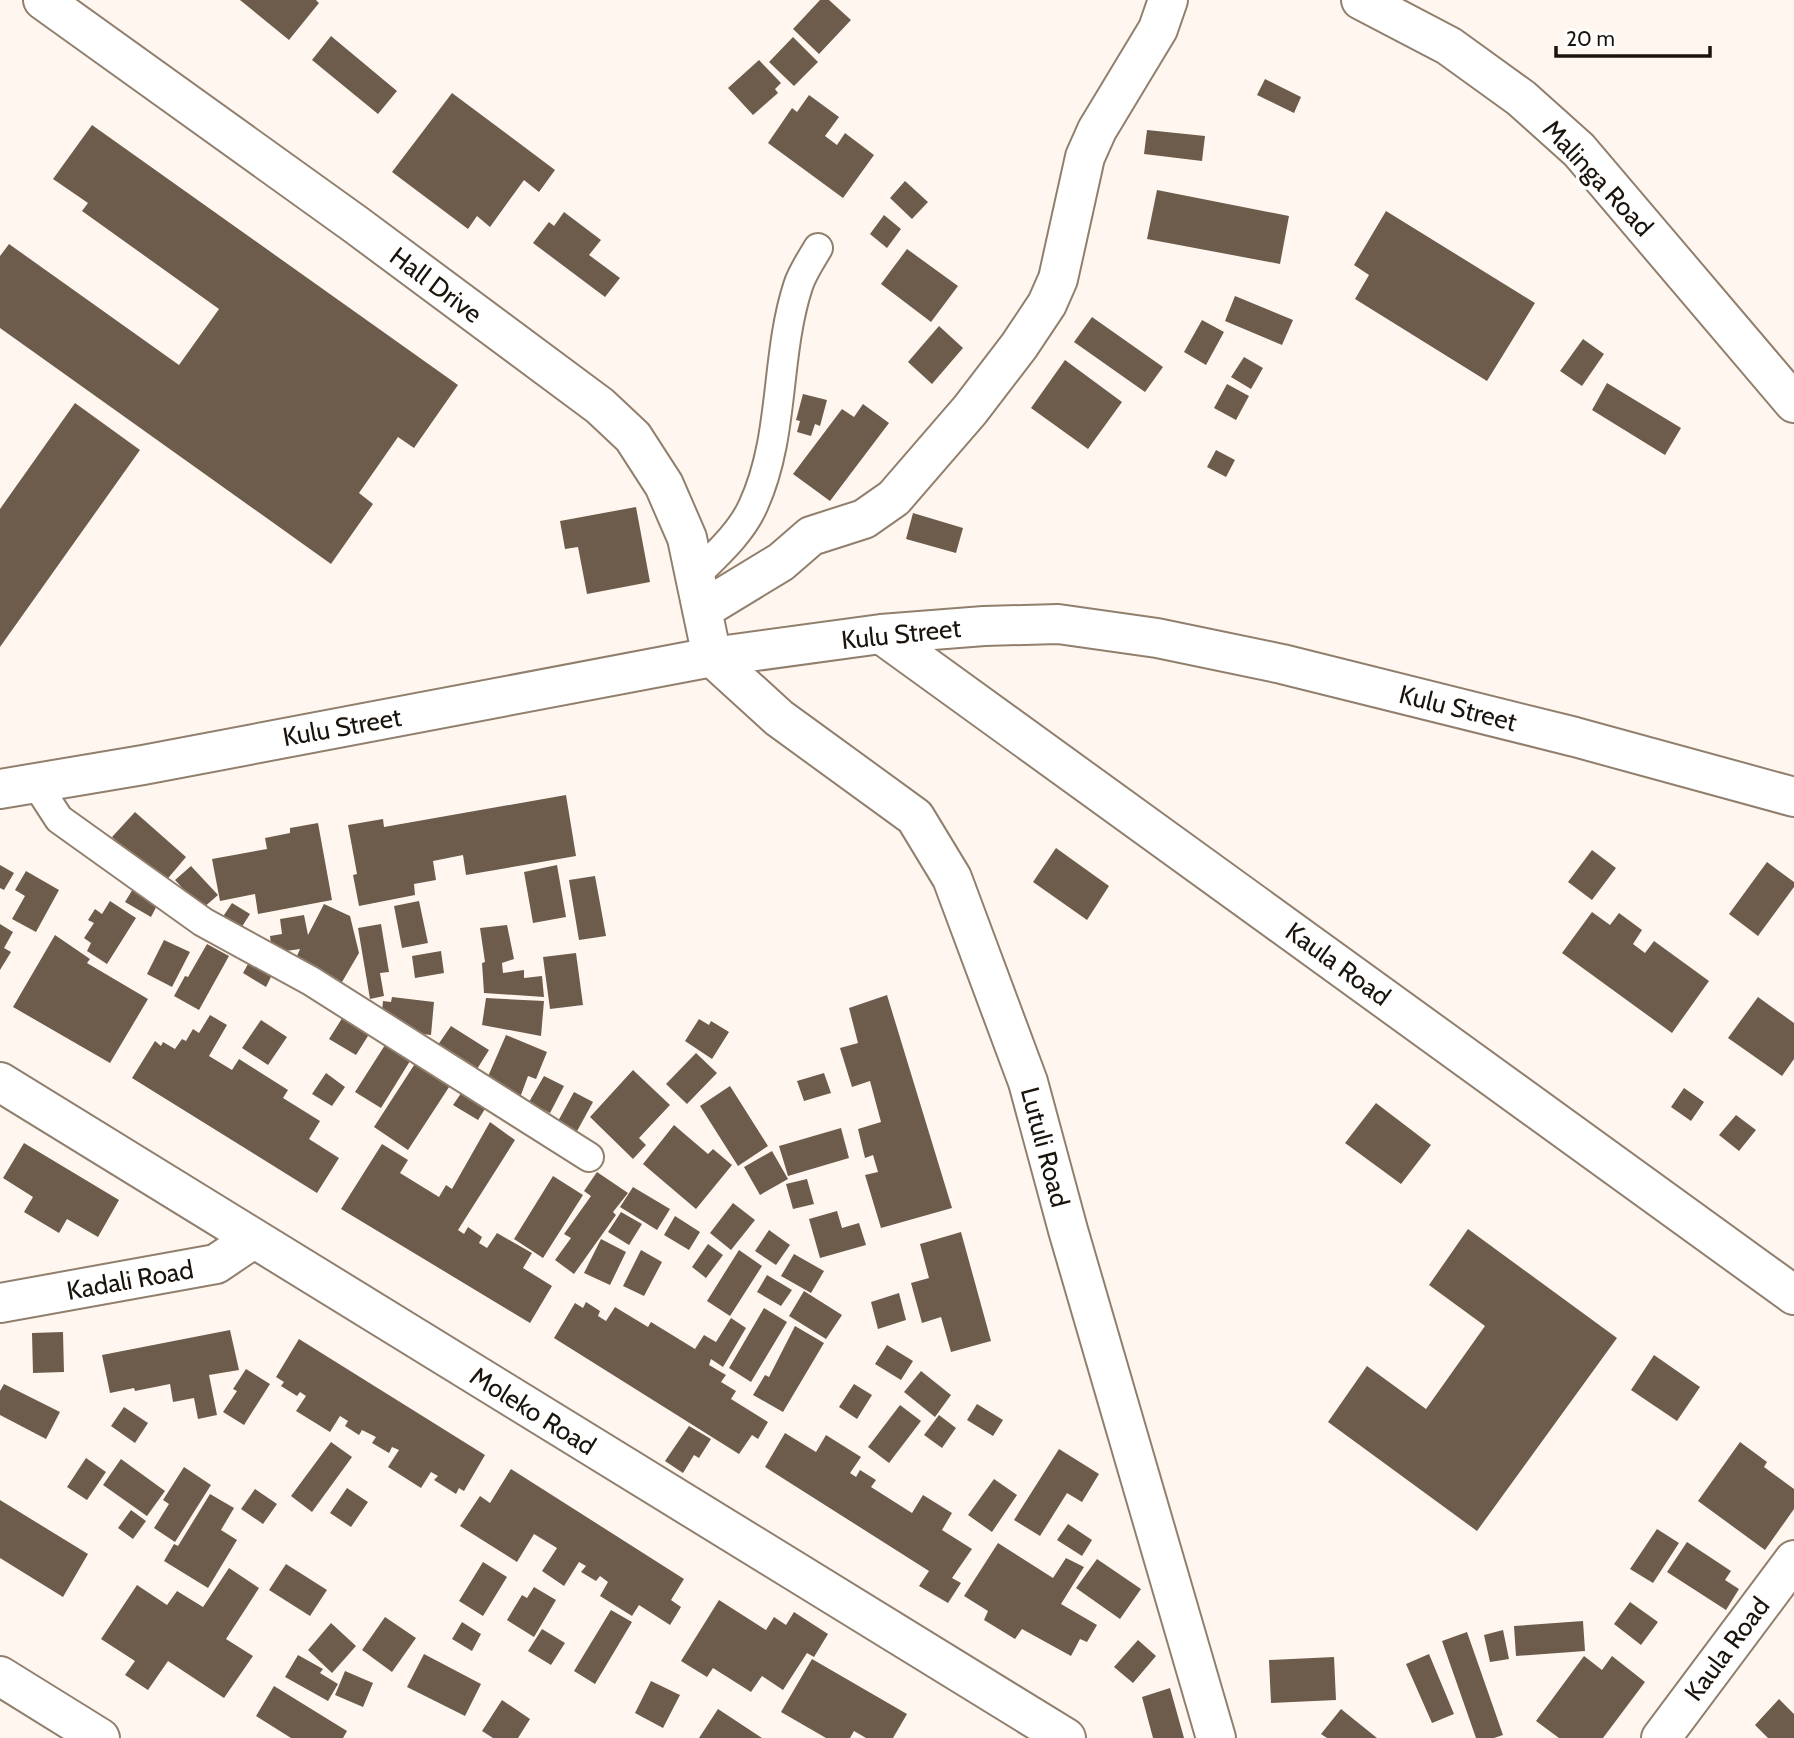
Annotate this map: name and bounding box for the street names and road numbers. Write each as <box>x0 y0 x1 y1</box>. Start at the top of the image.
street label: Malinga Road <box>1536 113 1660 243</box>
street label: Hall Drive <box>384 240 488 330</box>
street label: Kulu Street <box>840 612 963 656</box>
street label: Kulu Street <box>1396 678 1520 738</box>
street label: Kulu Street <box>280 701 404 753</box>
street label: Kaula Road <box>1279 915 1397 1013</box>
street label: Lutuli Road <box>1014 1084 1076 1210</box>
street label: Kadali Road <box>64 1253 196 1307</box>
street label: Moleko Road <box>464 1360 602 1462</box>
street label: Kaula Road <box>1678 1591 1776 1707</box>

